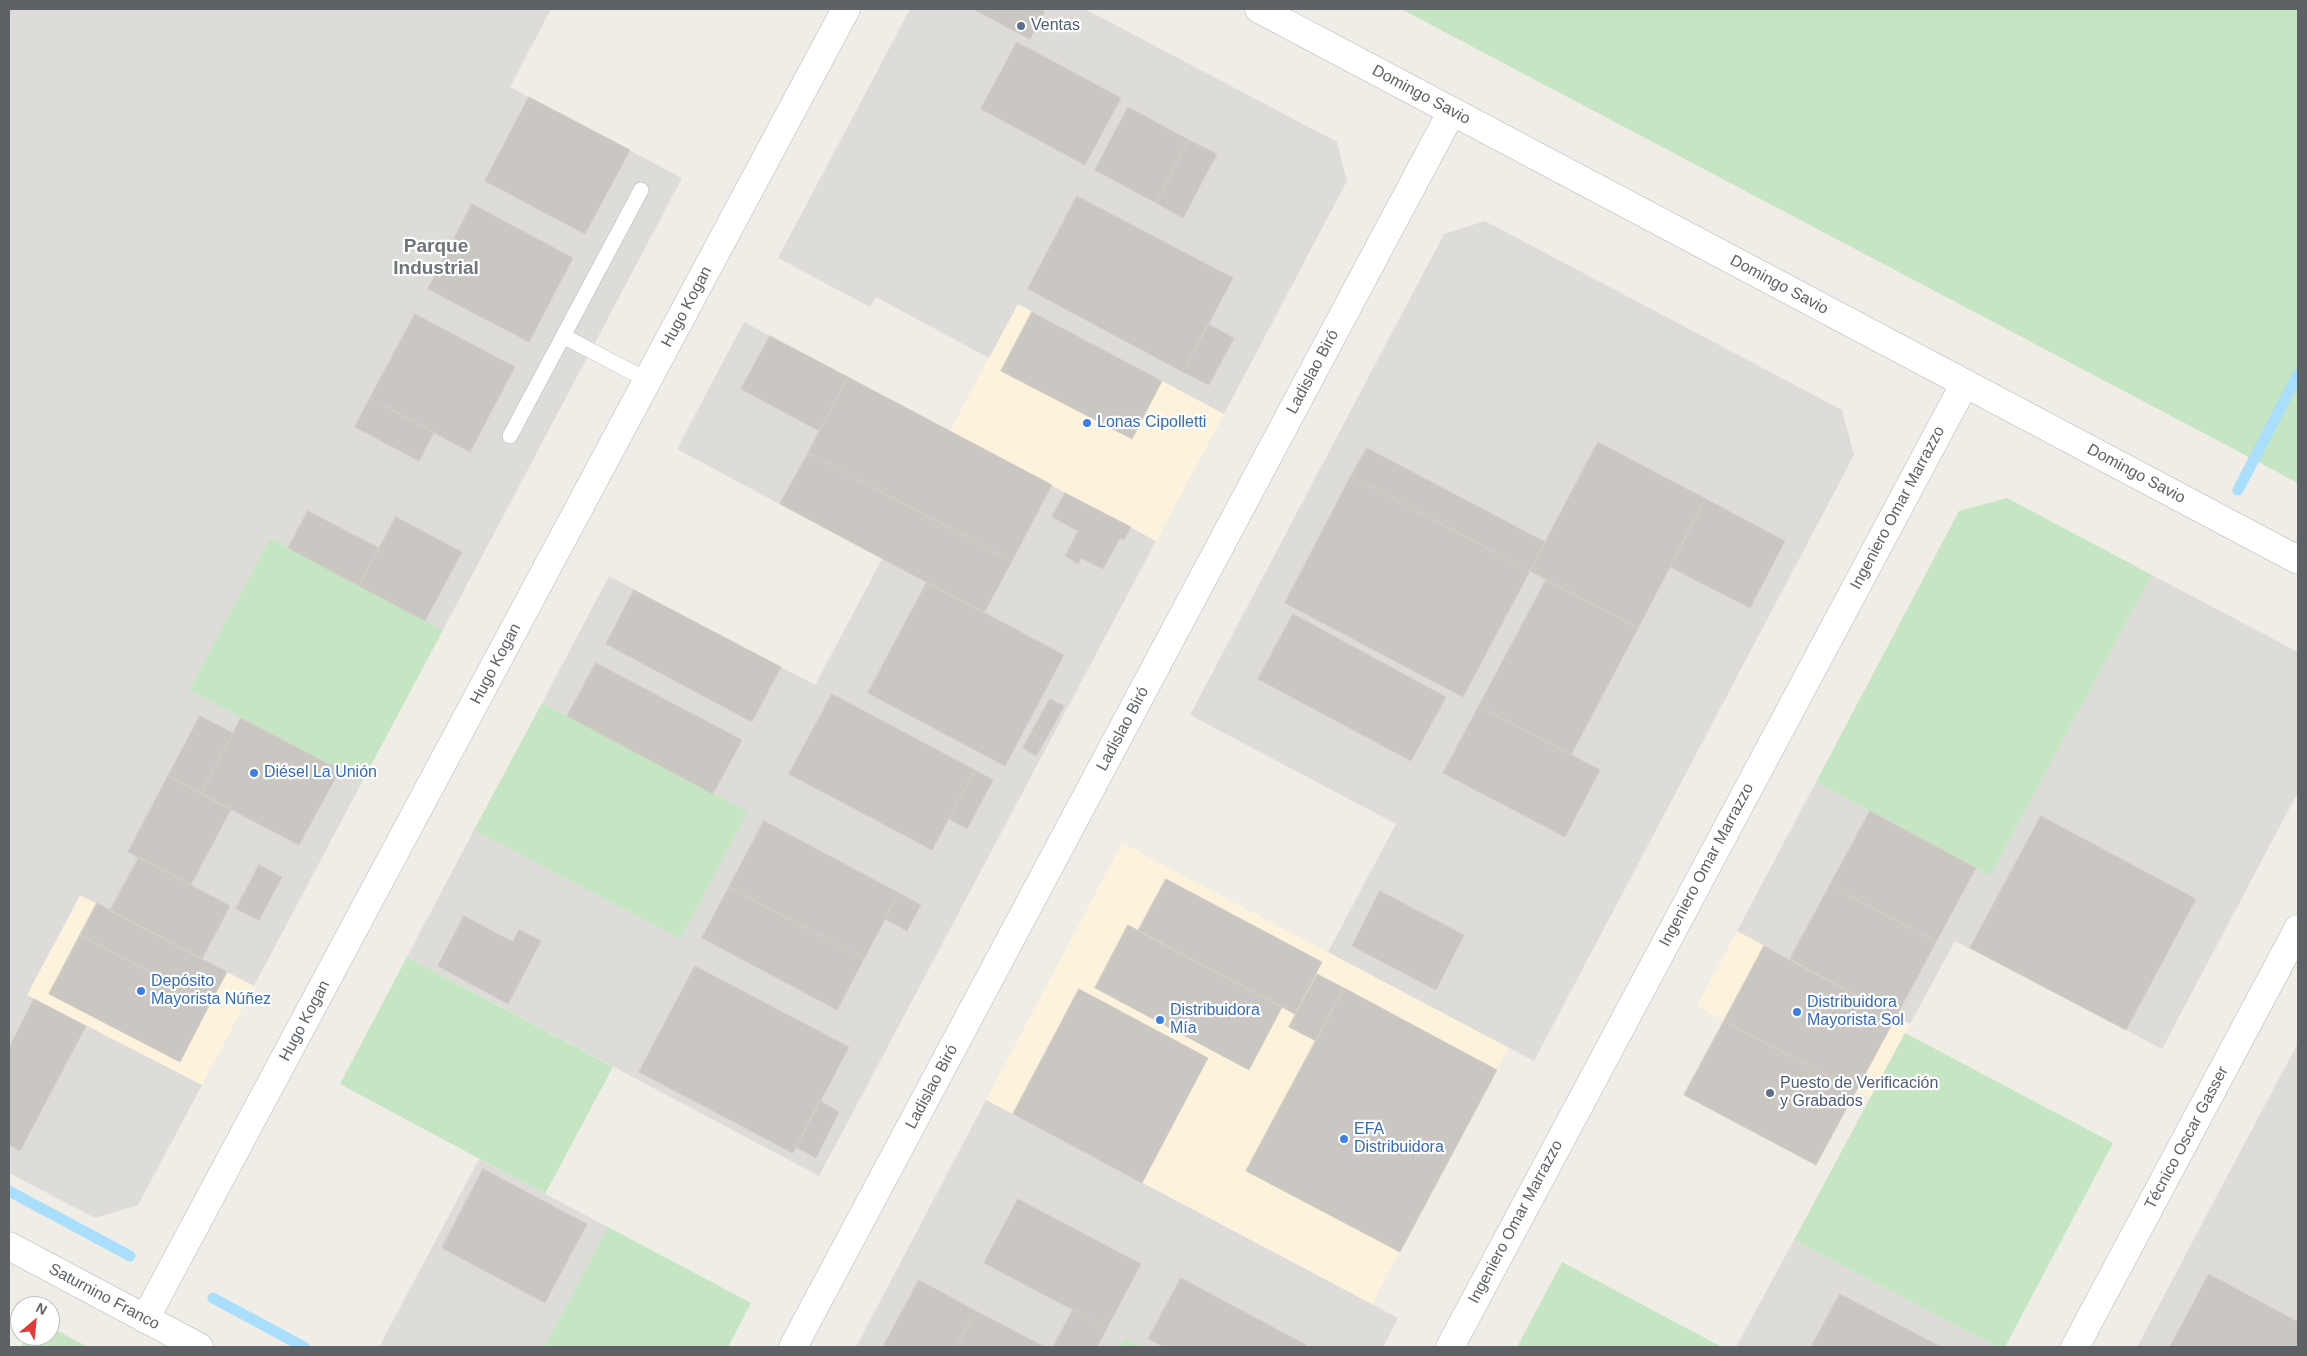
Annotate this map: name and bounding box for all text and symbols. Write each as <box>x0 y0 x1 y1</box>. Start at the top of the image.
place label: Ventas <box>1031 16 1080 36</box>
marker: Ventas <box>1015 20 1027 32</box>
street label: Domingo Savio <box>1369 61 1473 129</box>
district label: Parque Industrial <box>393 236 479 280</box>
street label: Domingo Savio <box>1727 251 1831 319</box>
street label: Hugo Kogan <box>658 263 716 351</box>
street label: Ladislao Biró <box>1283 327 1343 417</box>
place label: Lonas Cipolletti <box>1097 413 1206 433</box>
marker: Lonas Cipolletti <box>1081 417 1093 429</box>
street label: Ingeniero Omar Marrazzo <box>1847 423 1949 593</box>
street label: Domingo Savio <box>2084 440 2188 508</box>
street label: Hugo Kogan <box>467 620 525 708</box>
street label: Ladislao Biró <box>1093 684 1153 774</box>
place label: Diésel La Unión <box>264 763 377 783</box>
marker: Diésel La Unión <box>248 767 260 779</box>
street label: Ingeniero Omar Marrazzo <box>1656 780 1758 950</box>
place label: Depósito Mayorista Núñez <box>151 972 271 1010</box>
street label: Hugo Kogan <box>276 977 334 1065</box>
marker: Depósito Mayorista Núñez <box>135 985 147 997</box>
place label: Distribuidora Mayorista Sol <box>1807 993 1904 1031</box>
place label: Distribuidora Mía <box>1170 1001 1260 1039</box>
marker: Distribuidora Mayorista Sol <box>1791 1006 1803 1018</box>
marker: Distribuidora Mía <box>1154 1014 1166 1026</box>
street label: Ladislao Biró <box>902 1042 962 1132</box>
street label: Técnico Oscar Gasser <box>2141 1063 2233 1213</box>
place label: Puesto de Verificación y Grabados <box>1780 1074 1938 1112</box>
marker: Puesto de Verificación y Grabados <box>1764 1087 1776 1099</box>
place label: EFA Distribuidora <box>1354 1120 1444 1158</box>
marker: EFA Distribuidora <box>1338 1133 1350 1145</box>
street label: Ingeniero Omar Marrazzo <box>1465 1137 1567 1307</box>
street label: Saturnino Franco <box>45 1260 163 1334</box>
north arrow <box>10 1296 60 1346</box>
text: N <box>33 1299 50 1318</box>

